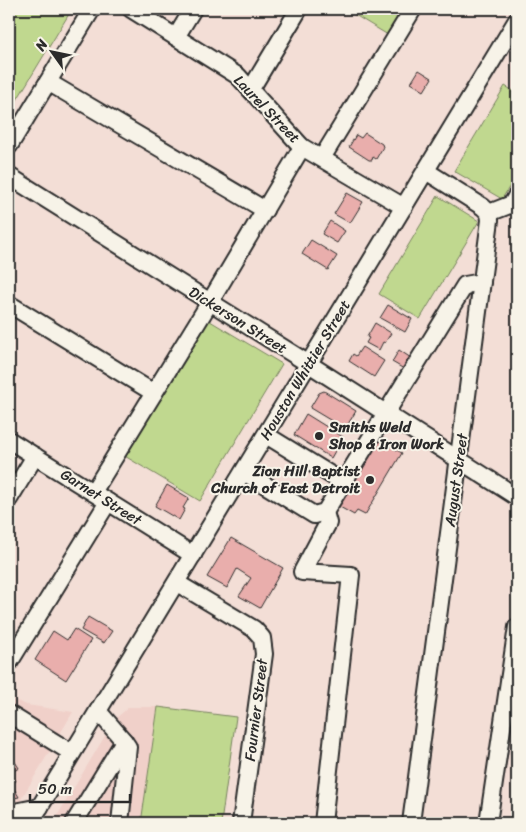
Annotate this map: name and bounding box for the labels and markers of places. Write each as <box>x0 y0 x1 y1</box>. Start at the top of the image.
place label: Smiths Weld Shop & Iron Work <box>328 414 444 457</box>
marker: Smiths Weld Shop & Iron Work <box>313 430 325 442</box>
place label: Zion Hill Baptist Church of East Detroit <box>210 458 360 501</box>
marker: Zion Hill Baptist Church of East Detroit <box>364 474 376 486</box>

